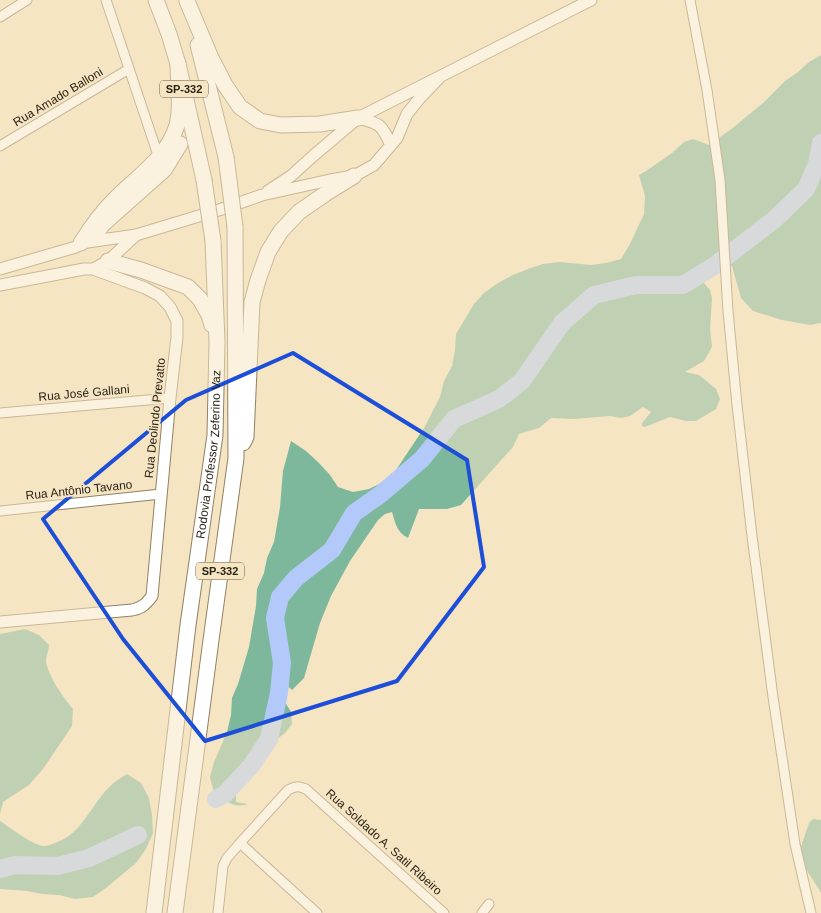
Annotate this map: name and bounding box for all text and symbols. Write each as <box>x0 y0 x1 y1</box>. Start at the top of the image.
street label: Rua Amado Balloni <box>11 65 105 129</box>
road number: SP-332 <box>160 80 208 98</box>
street label: Rua Deolindo Prevatto <box>142 357 168 479</box>
street label: Rodovia Professor Zeferino Vaz <box>193 370 223 540</box>
street label: Rua José Gallani <box>38 382 130 404</box>
street label: Rua Antônio Tavano <box>25 477 133 503</box>
road number: SP-332 <box>196 562 244 580</box>
street label: Rua Soldado A. Satil Ribeiro <box>323 786 445 898</box>

